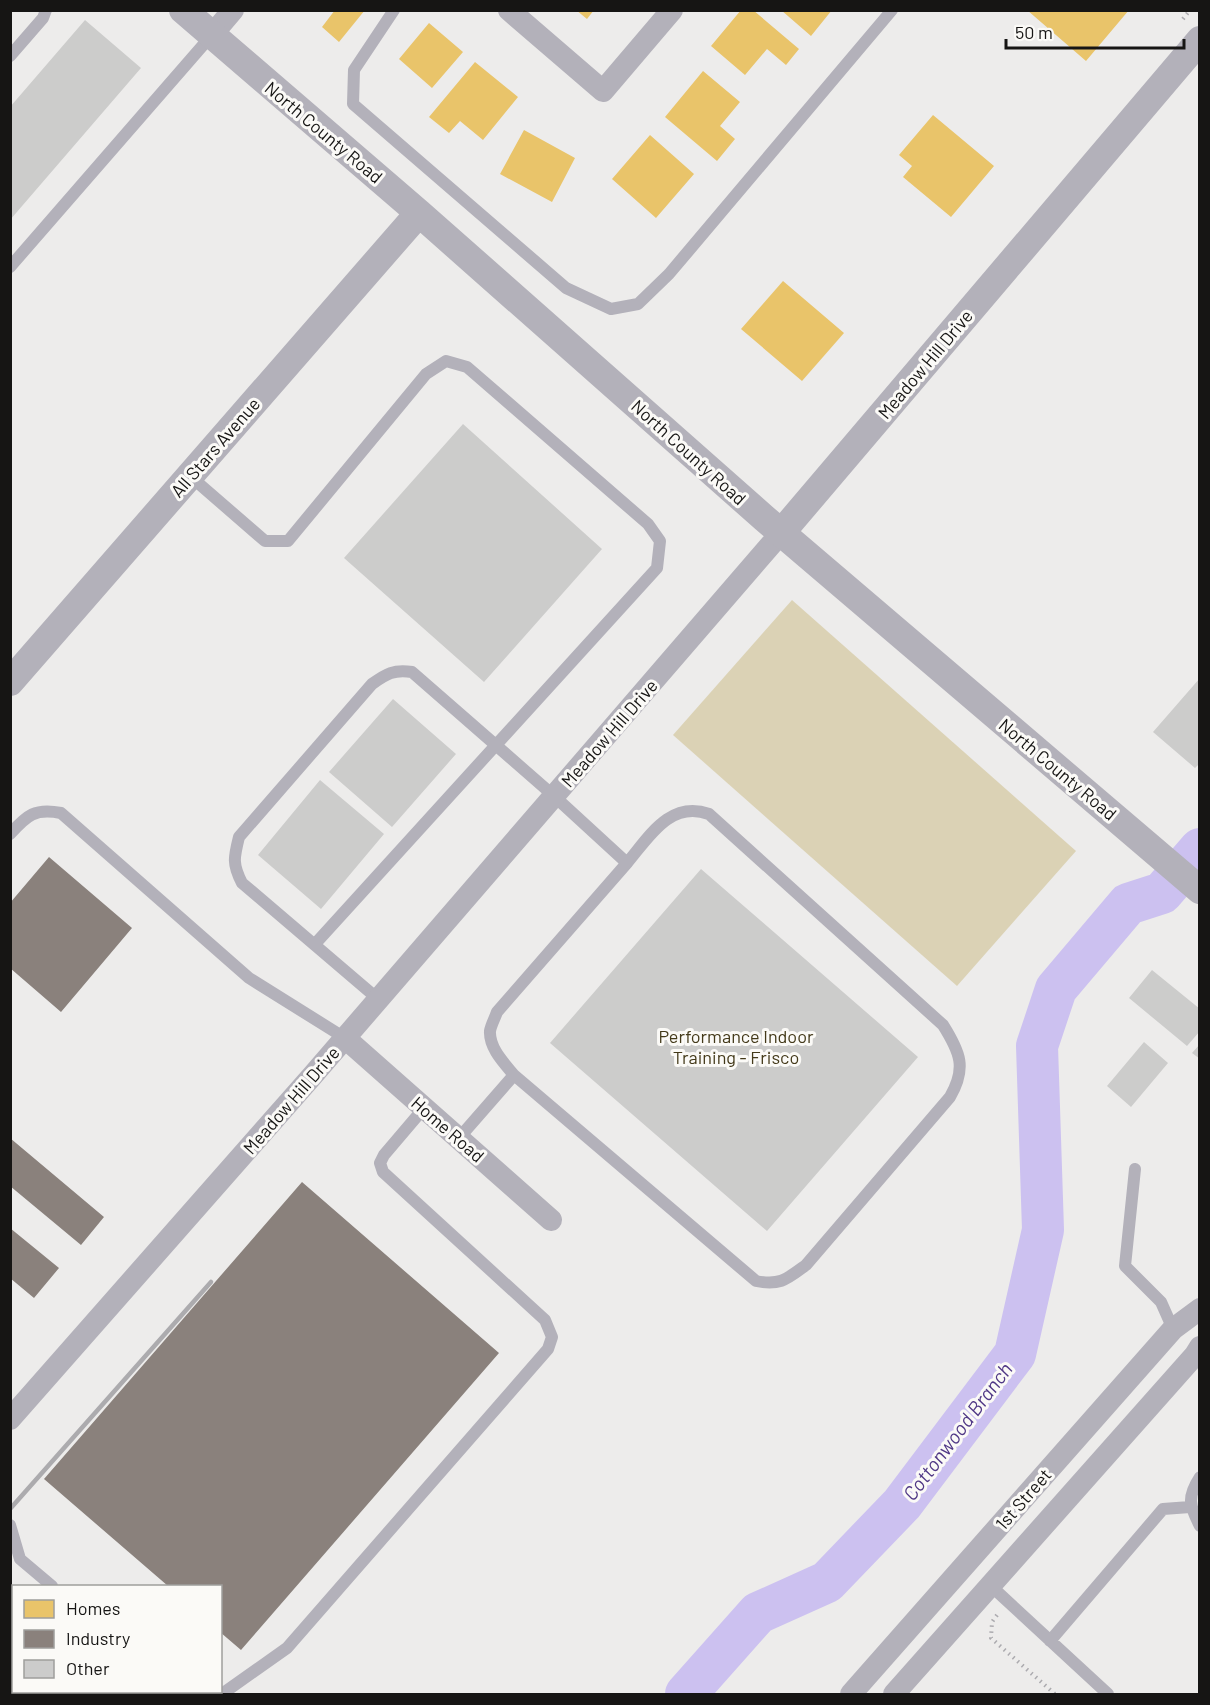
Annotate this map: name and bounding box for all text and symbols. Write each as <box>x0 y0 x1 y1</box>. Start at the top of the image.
scale bar <box>1006 12 1184 50</box>
text: 50 m <box>1015 21 1053 43</box>
street label: North County Road <box>261 76 387 188</box>
street label: Meadow Hill Drive <box>873 305 977 423</box>
street label: All Stars Avenue <box>166 393 264 501</box>
street label: North County Road <box>627 395 751 509</box>
street label: Meadow Hill Drive <box>556 675 662 791</box>
street label: North County Road <box>995 713 1121 825</box>
park label: Performance Indoor Training - Frisco <box>658 1025 814 1068</box>
street label: Meadow Hill Drive <box>238 1042 344 1158</box>
street label: Home Road <box>407 1091 489 1167</box>
water label: Cottonwood Branch <box>897 1357 1017 1505</box>
street label: 1st Street <box>990 1464 1056 1534</box>
legend <box>12 1585 222 1693</box>
text: Homes <box>66 1597 120 1619</box>
text: Industry <box>66 1627 130 1649</box>
text: Other <box>66 1657 110 1679</box>

